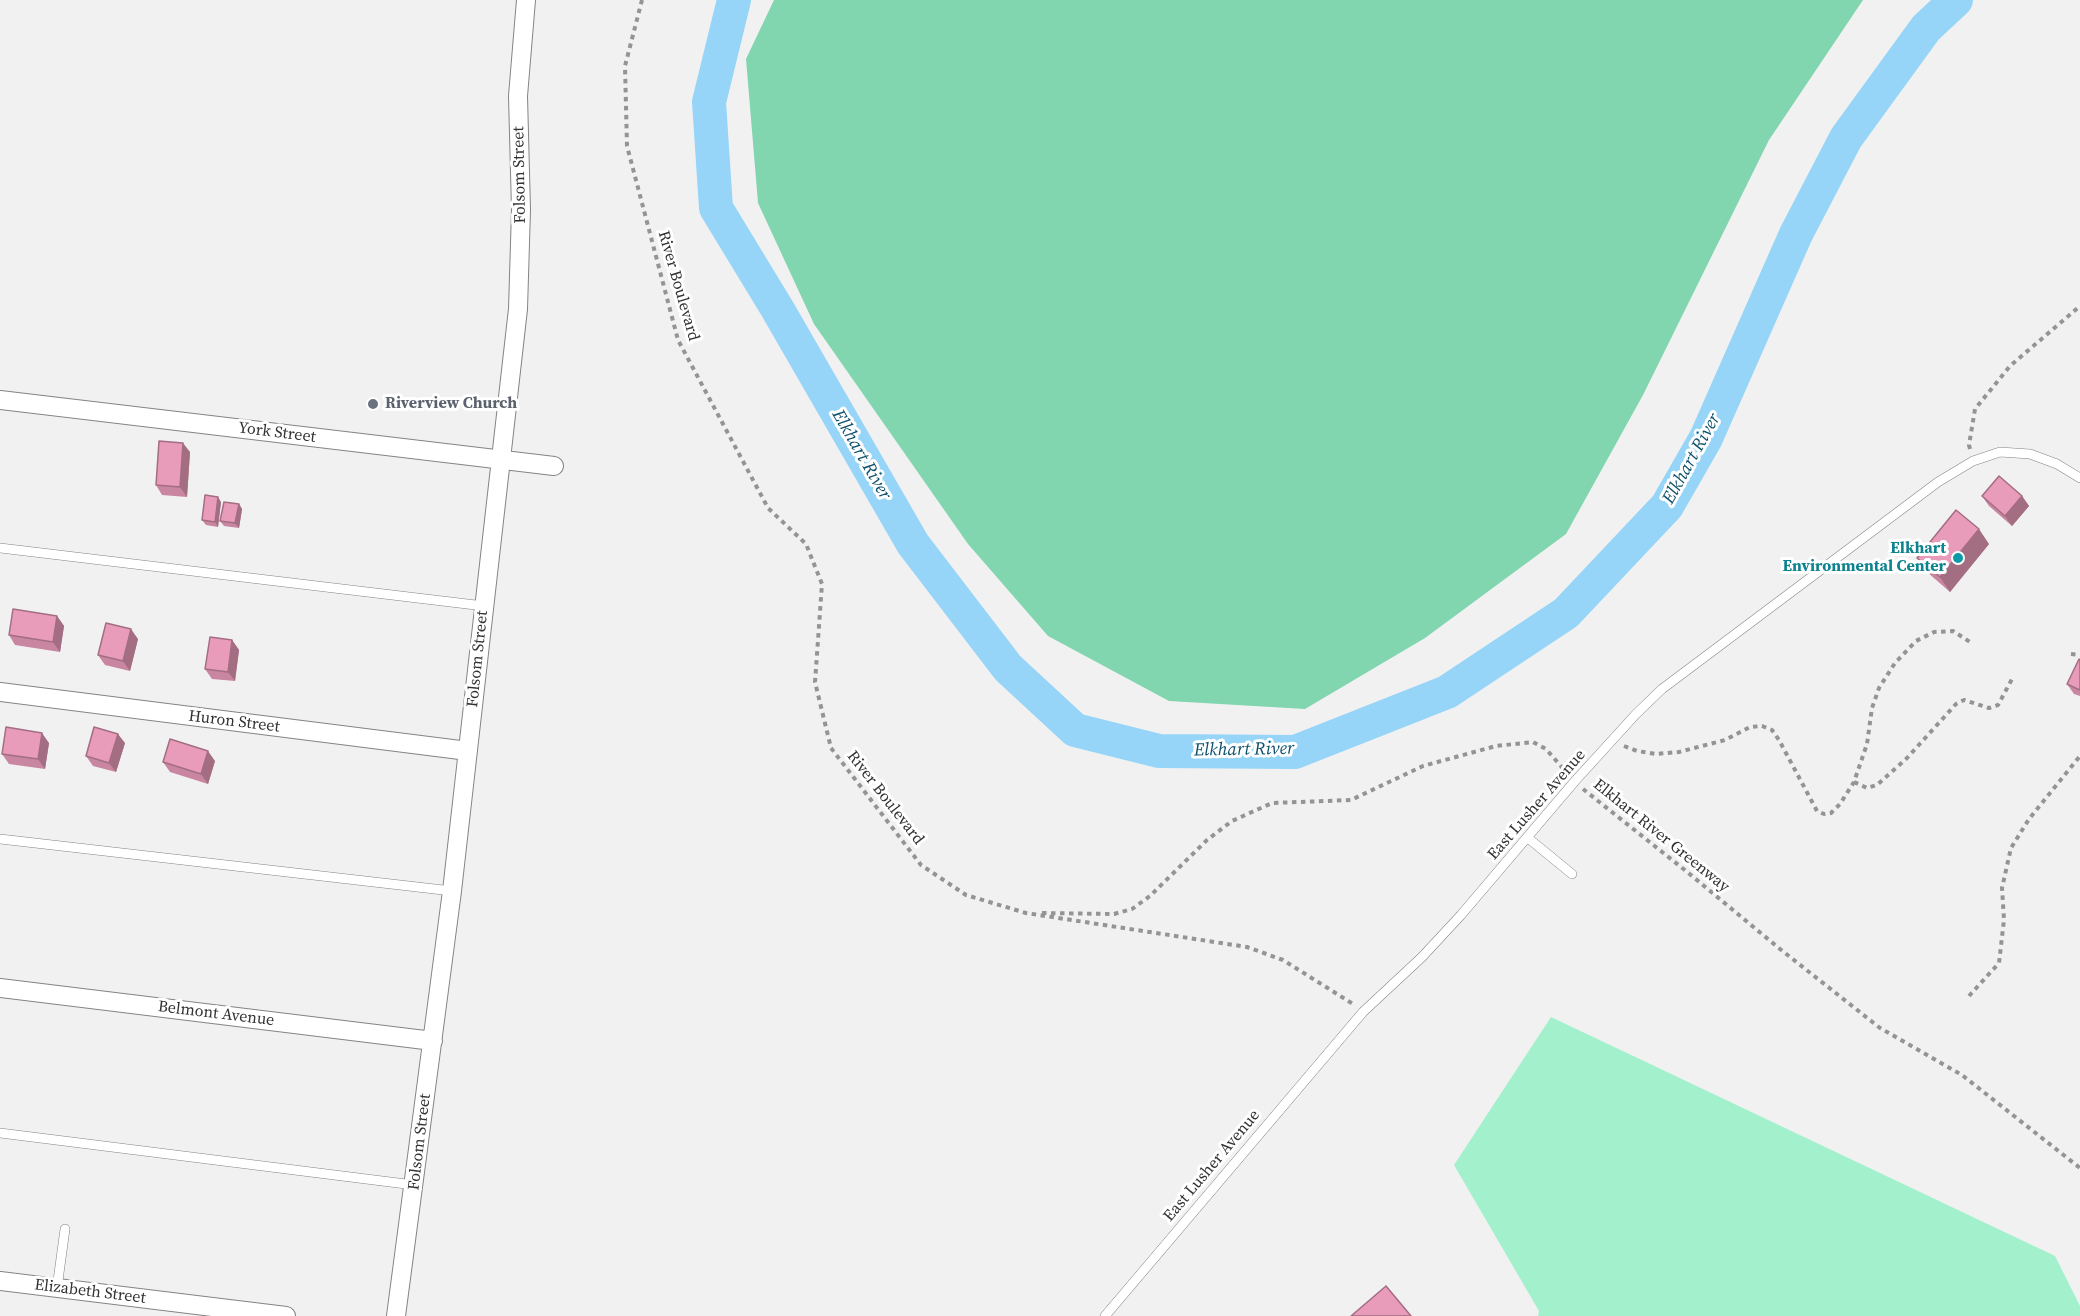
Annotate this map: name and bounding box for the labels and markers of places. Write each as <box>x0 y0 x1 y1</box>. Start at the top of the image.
place label: Riverview Church <box>385 394 517 414</box>
marker: Riverview Church <box>366 397 380 411</box>
place label: Elkhart Environmental Center <box>1783 539 1946 577</box>
marker: Elkhart Environmental Center <box>1951 551 1965 565</box>

